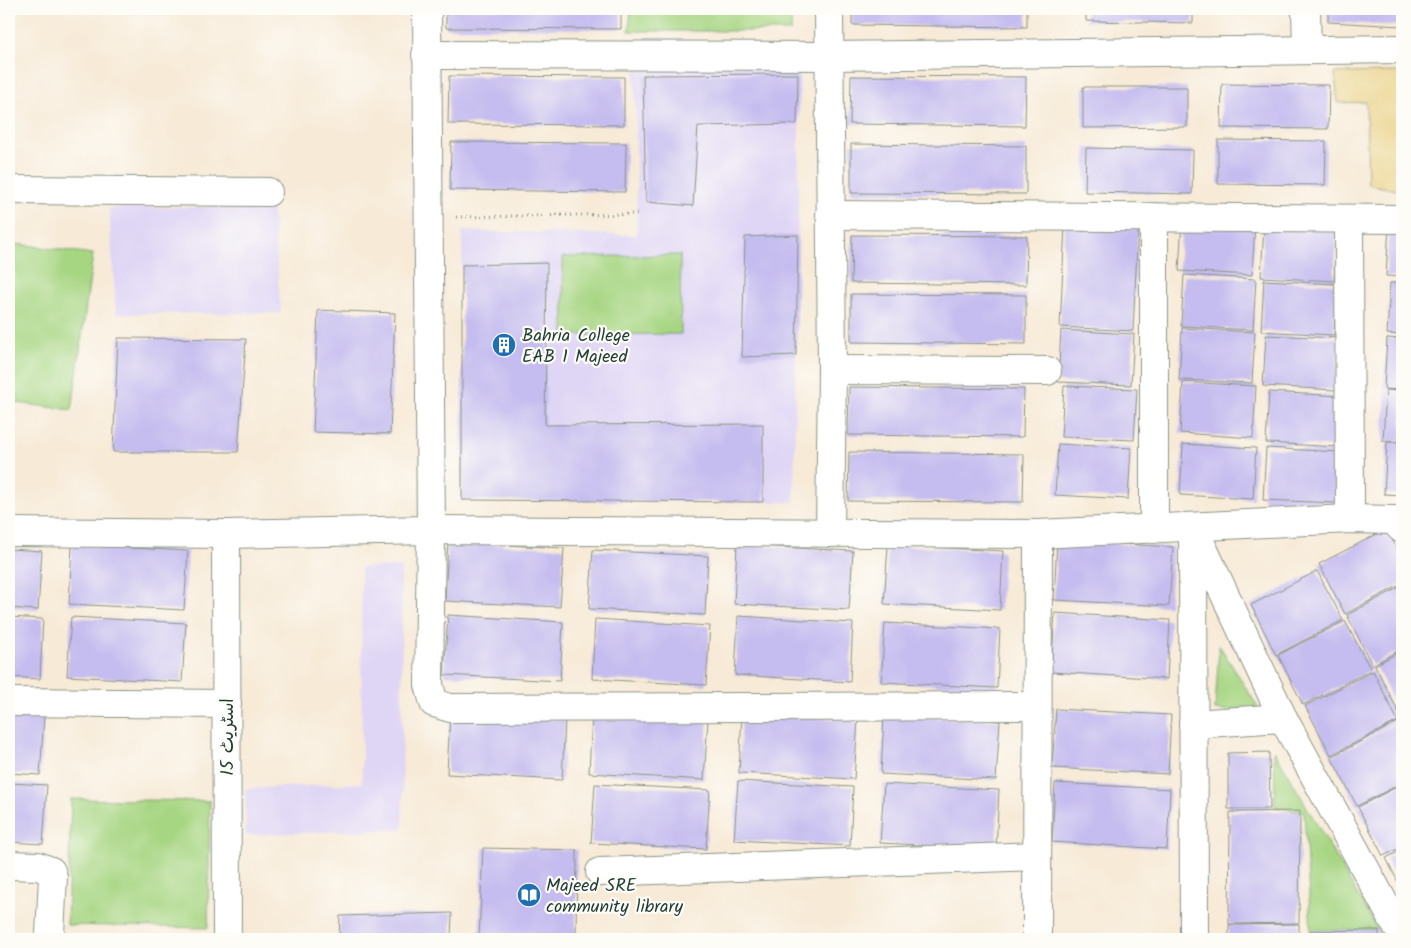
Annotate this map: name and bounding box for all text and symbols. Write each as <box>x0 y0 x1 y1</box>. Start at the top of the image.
place label: Bahria College EAB 1 Majeed <box>522 322 630 372</box>
building icon: Bahria College EAB 1 Majeed <box>491 332 517 358</box>
street label: اسٹریٹ 15 <box>214 698 243 776</box>
place label: Majeed SRE community library <box>546 872 683 922</box>
library icon: Majeed SRE community library <box>516 882 542 908</box>

